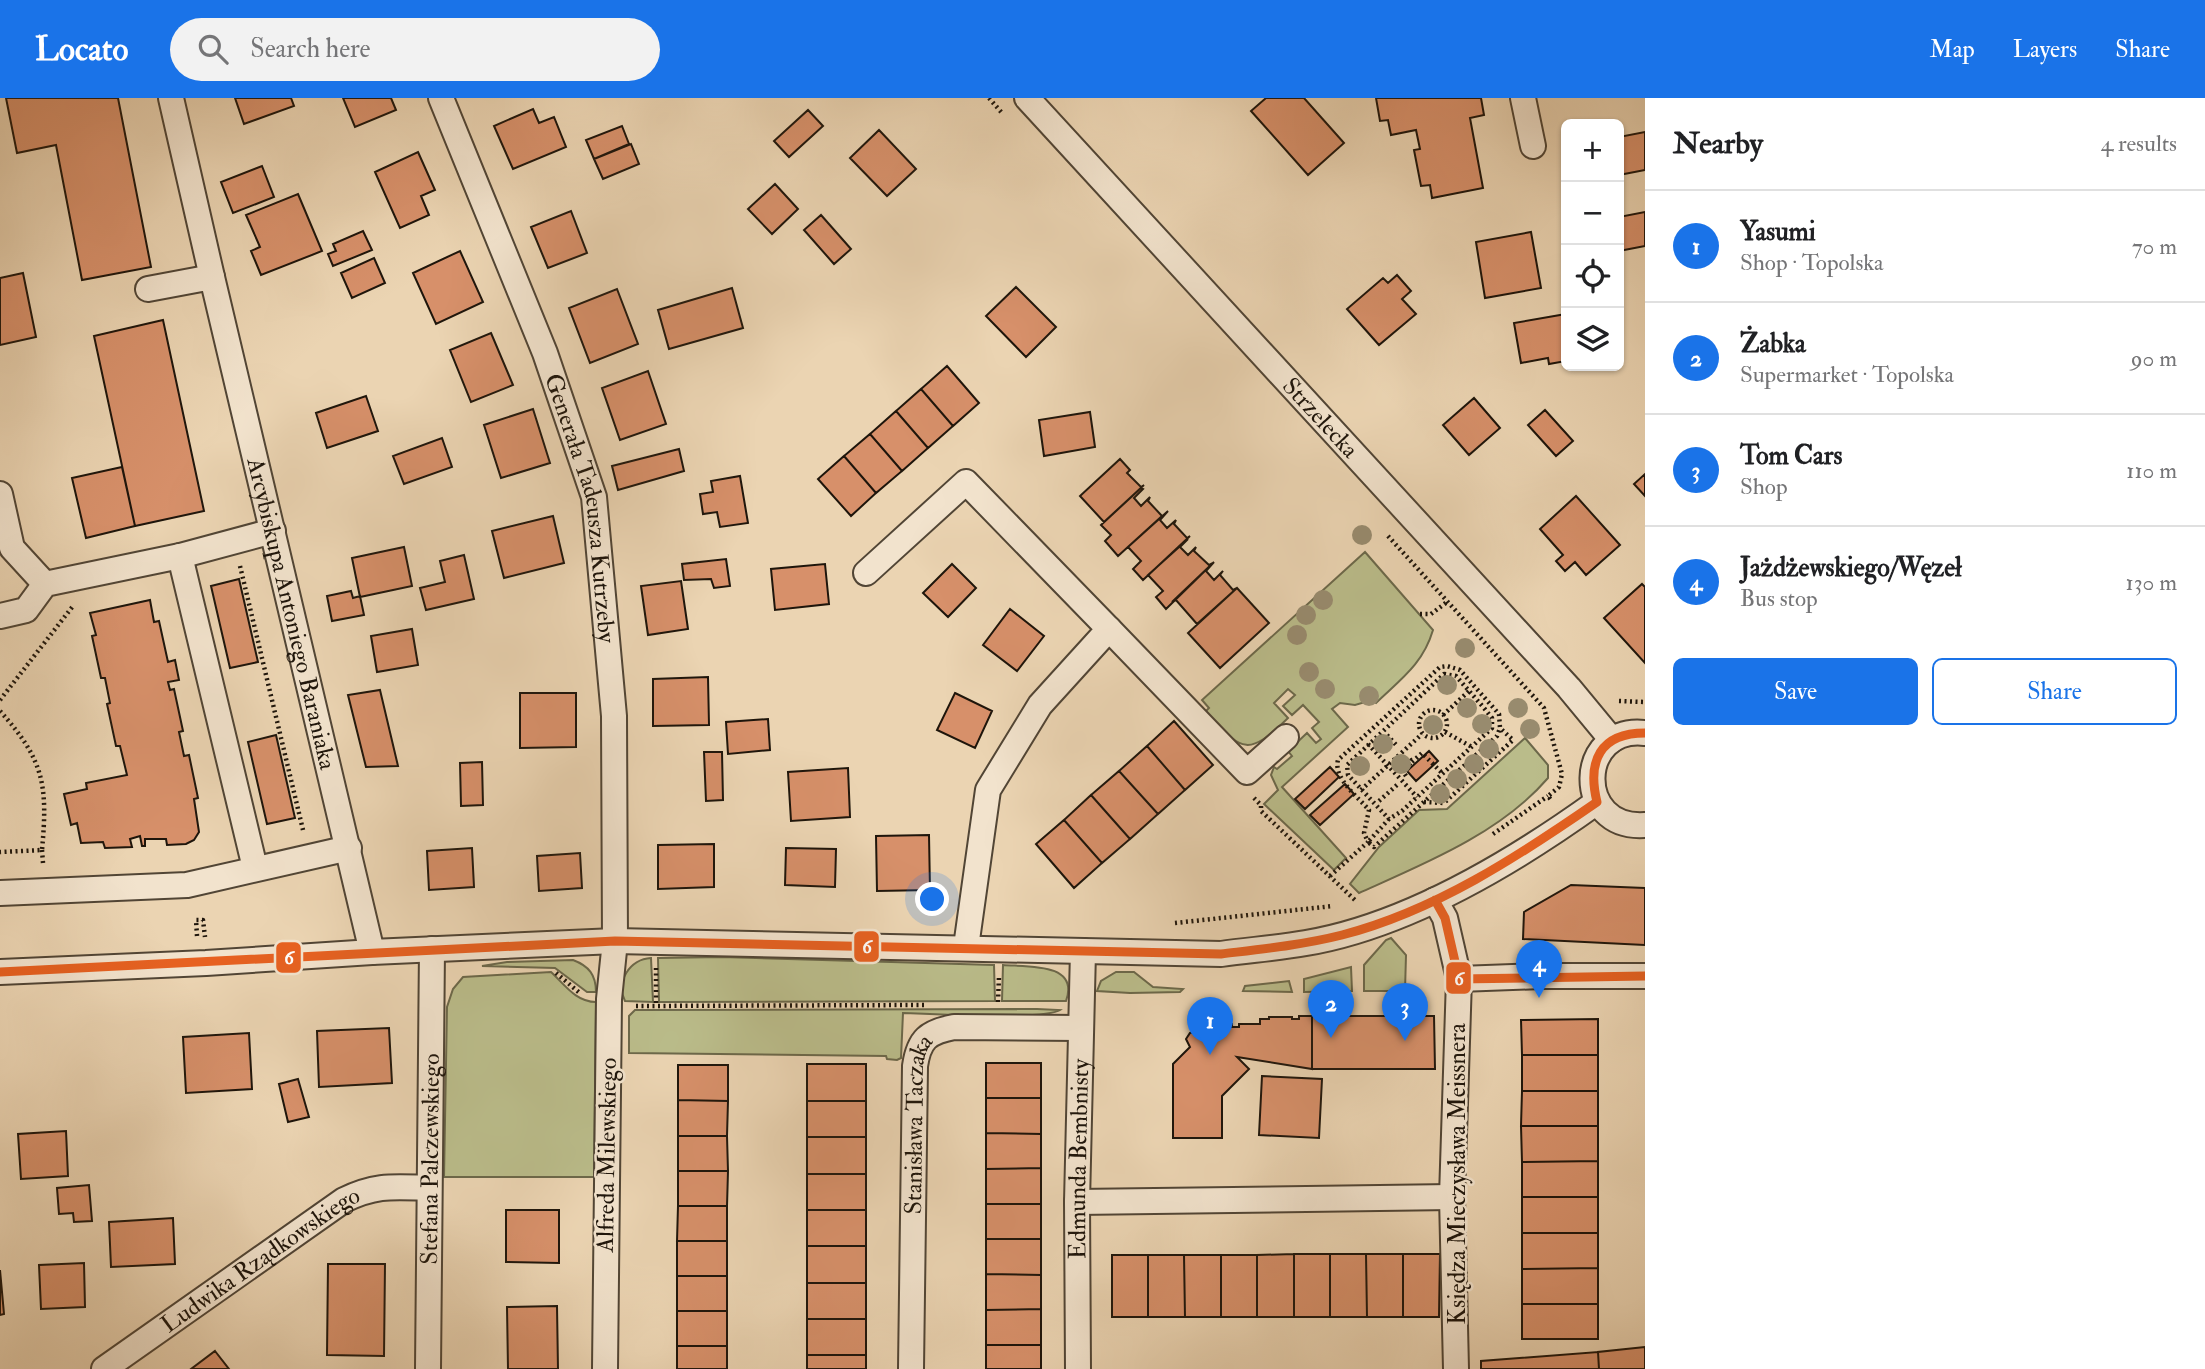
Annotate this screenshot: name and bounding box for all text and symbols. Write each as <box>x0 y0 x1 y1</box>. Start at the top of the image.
search box <box>170 18 660 81</box>
text: Locato <box>35 29 128 70</box>
icon: search <box>194 30 232 68</box>
text: Search here <box>250 33 370 65</box>
text: Map <box>1930 34 1975 65</box>
text: Layers <box>2013 34 2077 65</box>
text: Share <box>2115 34 2170 65</box>
map controls <box>1561 119 1624 371</box>
button: + <box>1561 119 1624 182</box>
text: Nearby <box>1673 125 1763 162</box>
text: 4 results <box>2101 129 2177 158</box>
button: − <box>1561 182 1624 245</box>
text: Yasumi <box>1740 216 1816 248</box>
text: 1 <box>1692 232 1700 261</box>
text: 70 m <box>2132 232 2177 261</box>
button: locate <box>1561 245 1624 308</box>
text: Shop · Topolska <box>1740 248 1884 277</box>
button: layers <box>1561 308 1624 371</box>
text: Żabka <box>1740 328 1806 360</box>
text: 2 <box>1690 344 1702 373</box>
text: 90 m <box>2131 344 2177 373</box>
text: Supermarket · Topolska <box>1740 360 1954 389</box>
street label: Generała Tadeusza Kutrzeby <box>538 369 623 645</box>
street label: Strzelecka <box>1276 371 1366 465</box>
text: Tom Cars <box>1740 440 1842 472</box>
street label: Arcybiskupa Antoniego Baraniaka <box>240 453 344 774</box>
text: 3 <box>1692 456 1700 485</box>
text: 110 m <box>2126 456 2177 485</box>
text: Shop <box>1740 472 1788 501</box>
text: Jażdżewskiego/Węzeł <box>1740 552 1962 584</box>
text: 4 <box>1690 568 1702 597</box>
text: 130 m <box>2125 568 2177 597</box>
text: Bus stop <box>1740 584 1818 613</box>
button: Save <box>1673 658 1918 725</box>
button: Share <box>1932 658 2177 725</box>
your location <box>915 882 949 916</box>
line badge: 6 <box>853 930 880 963</box>
text: 6 <box>862 935 873 959</box>
pin: 4 <box>1516 940 1562 998</box>
line badge: 6 <box>275 941 302 974</box>
text: 6 <box>284 946 295 970</box>
line badge: 6 <box>1445 961 1472 995</box>
text: 6 <box>1454 967 1465 991</box>
pin: 2 <box>1308 980 1354 1038</box>
pin: 3 <box>1382 983 1428 1041</box>
pin: 1 <box>1187 997 1233 1055</box>
street label: Księdza Mieczysława Meissnera <box>1442 1022 1473 1325</box>
street label: Stanisława Taczaka <box>898 1026 940 1215</box>
street label: Stefana Palczewskiego <box>413 1053 447 1265</box>
street label: Alfreda Milewskiego <box>590 1057 624 1254</box>
street label: Edmunda Bembnisty <box>1061 1058 1096 1259</box>
street label: Ludwika Rządkowskiego <box>155 1179 364 1340</box>

